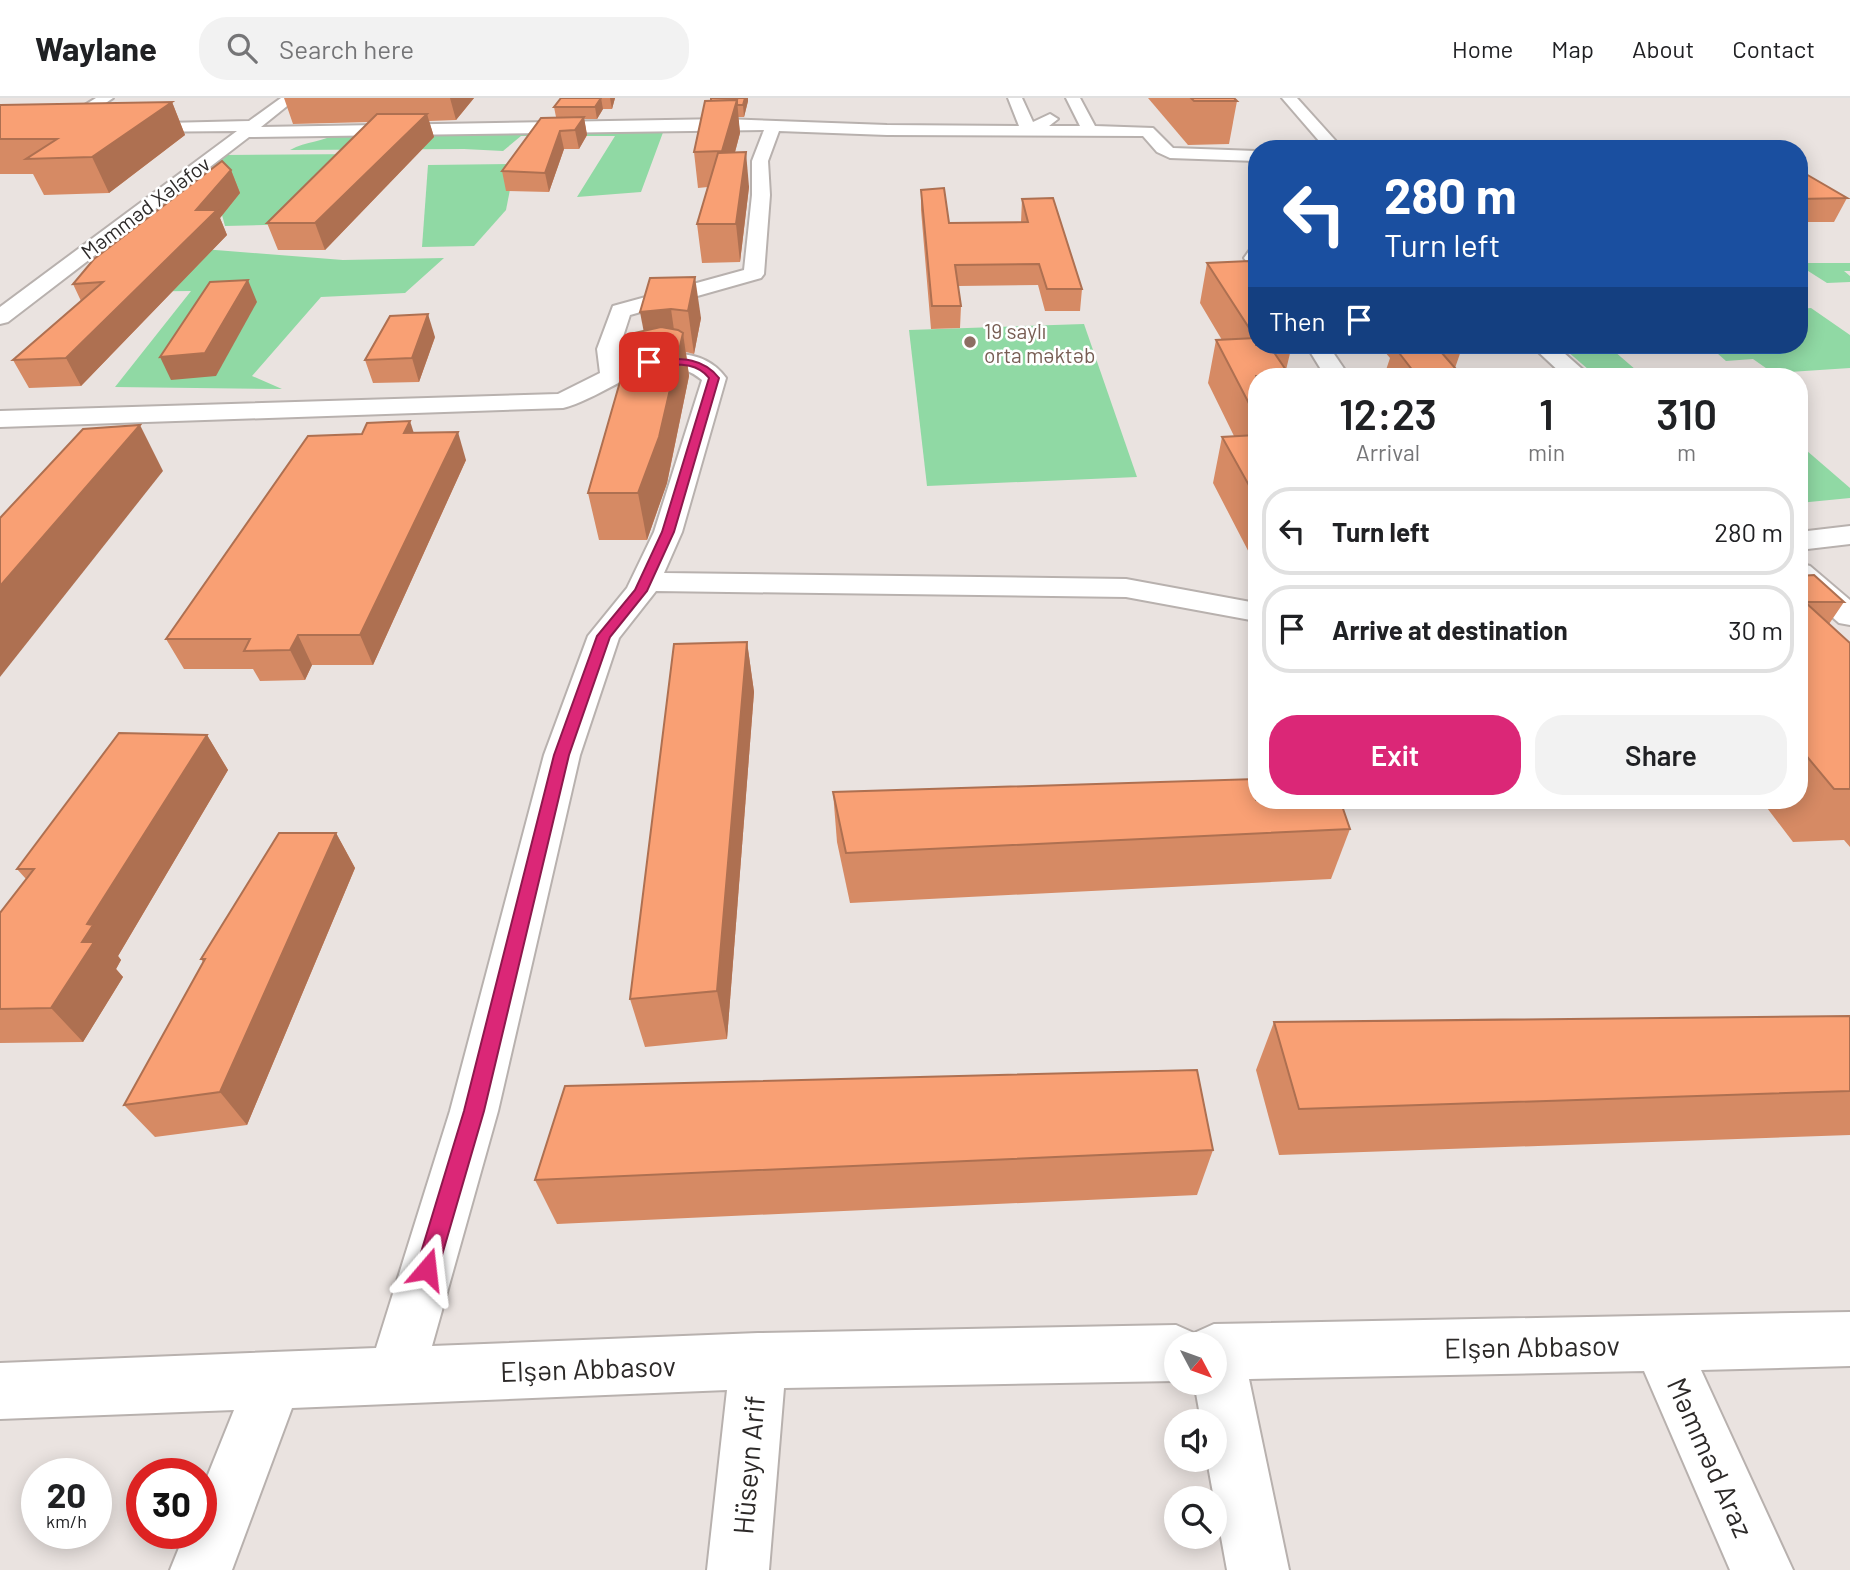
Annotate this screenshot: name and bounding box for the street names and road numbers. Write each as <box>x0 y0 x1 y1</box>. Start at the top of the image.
street label: Məmməd Xələfov <box>76 150 214 264</box>
street label: Elşən Abbasov <box>1444 1327 1620 1365</box>
street label: Elşən Abbasov <box>500 1348 676 1388</box>
street label: Məmməd Araz <box>1661 1372 1761 1542</box>
street label: Hüseyn Arif <box>725 1394 771 1536</box>

